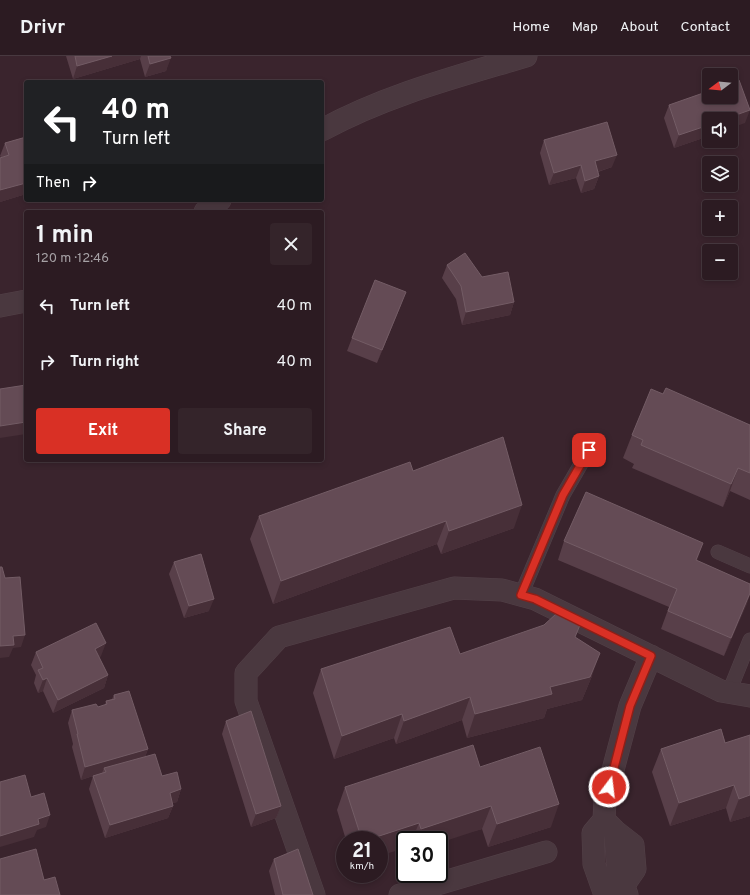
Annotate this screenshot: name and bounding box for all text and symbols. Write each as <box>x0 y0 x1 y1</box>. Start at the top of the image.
text: Drivr <box>20 16 65 40</box>
text: Home <box>513 19 550 36</box>
text: Map <box>572 19 598 36</box>
text: About <box>620 19 659 36</box>
text: Contact <box>681 19 730 36</box>
north arrow <box>702 68 738 104</box>
map controls <box>702 68 738 280</box>
text: 40 m <box>102 93 170 129</box>
icon: left <box>36 96 88 148</box>
button: sound <box>702 112 738 148</box>
text: Turn left <box>102 128 170 151</box>
button: layers <box>702 156 738 192</box>
icon: right <box>78 172 100 194</box>
text: Then <box>36 174 70 193</box>
button: + <box>702 200 738 236</box>
text: 1 min <box>36 221 94 251</box>
button: close <box>270 223 312 265</box>
button: − <box>702 244 738 280</box>
text: 120 m · 12:46 <box>36 251 109 267</box>
icon: left <box>36 295 58 317</box>
text: Turn left <box>70 297 130 316</box>
text: 40 m <box>277 297 312 316</box>
icon: right <box>36 351 58 373</box>
text: Turn right <box>70 353 139 372</box>
text: 40 m <box>277 353 312 372</box>
button: Exit <box>36 408 170 454</box>
button: Share <box>178 408 312 454</box>
pin <box>572 433 606 467</box>
icon: arrive <box>578 439 600 461</box>
position arrow <box>588 766 630 808</box>
speed limit sign: 30 <box>396 831 448 883</box>
text: 21 <box>352 839 372 865</box>
text: km/h <box>350 860 374 873</box>

